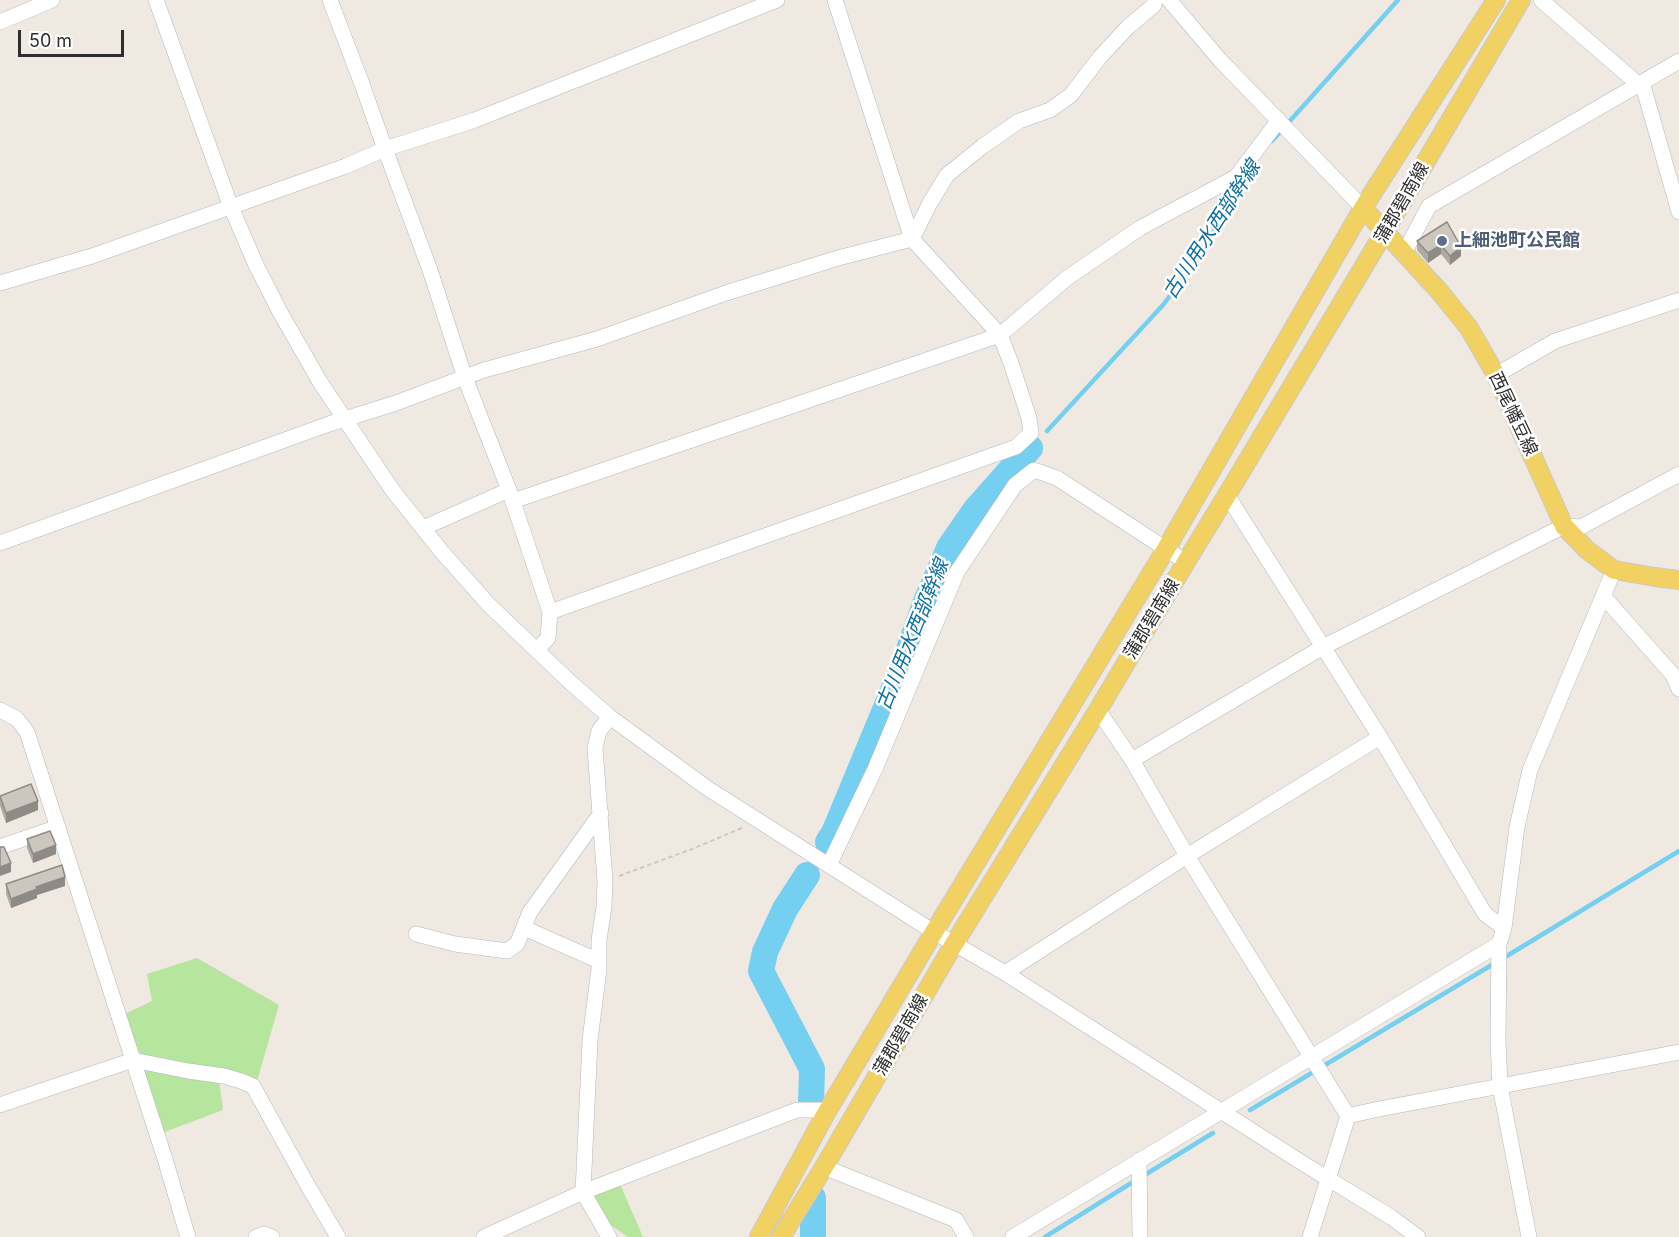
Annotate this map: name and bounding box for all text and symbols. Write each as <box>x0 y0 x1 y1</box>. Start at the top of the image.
scale bar <box>21 18 128 56</box>
text: 50 m <box>29 30 72 51</box>
water label: 古川用水西部幹線 <box>1158 156 1266 304</box>
street label: 蒲郡碧南線 <box>1370 159 1434 247</box>
place label: 上細池町公民館 <box>1454 230 1580 252</box>
marker: 上細池町公民館 <box>1435 234 1449 248</box>
street label: 西尾幡豆線 <box>1484 369 1542 459</box>
water label: 古川用水西部幹線 <box>872 556 954 714</box>
street label: 蒲郡碧南線 <box>1120 575 1184 663</box>
street label: 蒲郡碧南線 <box>869 991 933 1079</box>

